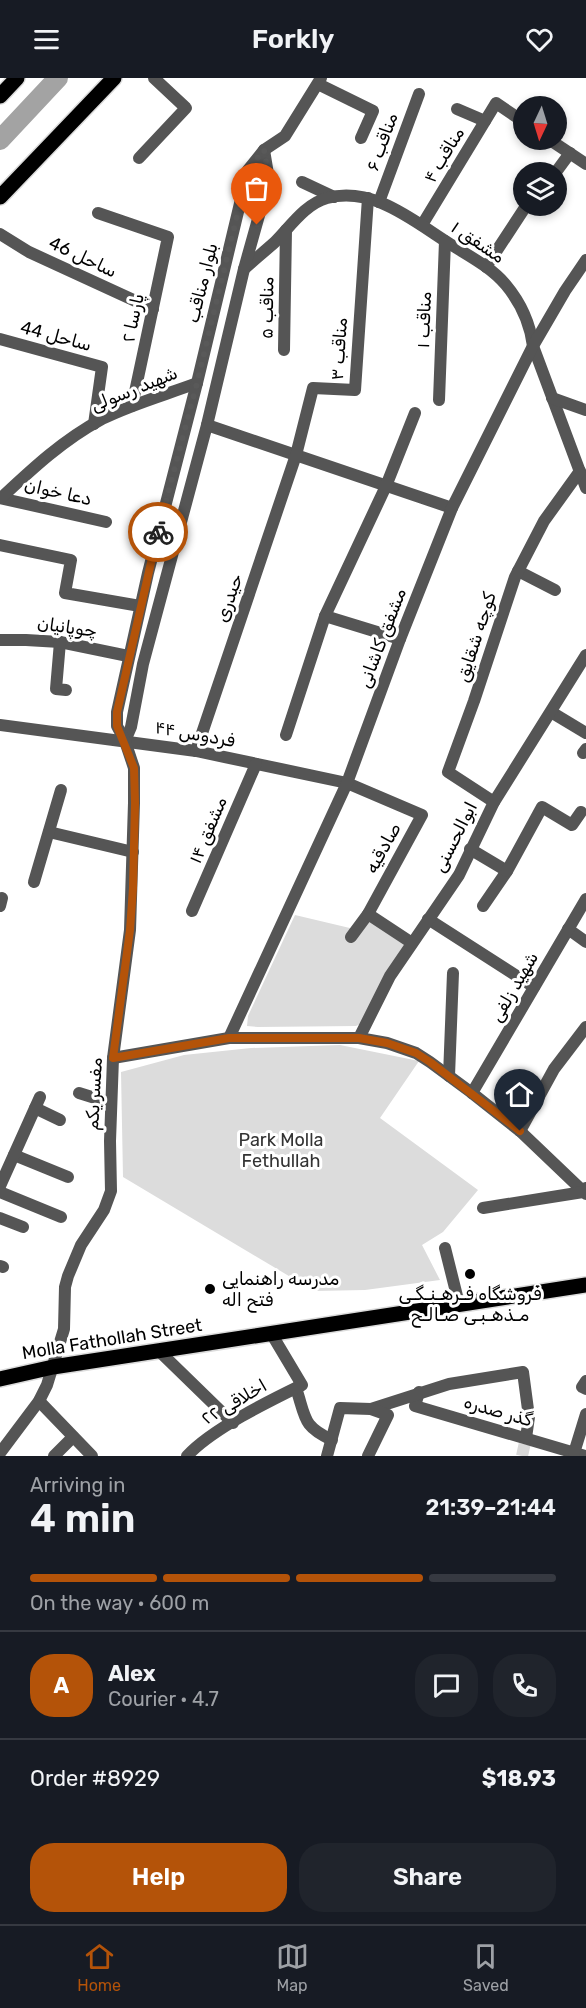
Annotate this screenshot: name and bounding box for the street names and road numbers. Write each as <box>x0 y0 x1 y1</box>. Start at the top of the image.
street label: مناقب ۶ <box>361 110 403 174</box>
street label: مناقب ۴ <box>419 123 469 187</box>
street label: مشفق ۱ <box>447 216 509 268</box>
street label: ساحل 46 <box>46 232 120 282</box>
street label: بلوار مناقب <box>181 241 223 325</box>
street label: مناقب ۵ <box>255 277 279 339</box>
street label: مناقب ۱ <box>412 291 436 349</box>
street label: پارسا ۲ <box>117 292 150 345</box>
street label: ساحل 44 <box>18 316 94 356</box>
street label: مناقب ۳ <box>326 317 352 381</box>
street label: شهید رسولی <box>87 362 181 416</box>
street label: دعا خوان <box>22 474 94 510</box>
street label: حیدری <box>210 571 248 625</box>
street label: مشفق کاشانی <box>353 585 411 691</box>
street label: کوچه شقایق <box>451 589 501 685</box>
street label: چوپانیان <box>36 612 98 643</box>
street label: فردوس ۴۴ <box>153 716 237 752</box>
street label: مشفق ۱۴ <box>184 793 232 867</box>
street label: ابوالحسنی <box>428 798 482 876</box>
street label: صادقیه <box>360 819 406 877</box>
street label: شهید زلفی <box>485 948 543 1026</box>
street label: مفسر یکم <box>81 1057 108 1131</box>
street label: Molla Fathollah Street <box>20 1314 204 1364</box>
street label: اخلاقی ۲۲ <box>197 1374 271 1430</box>
street label: گذر صدره <box>461 1391 535 1431</box>

